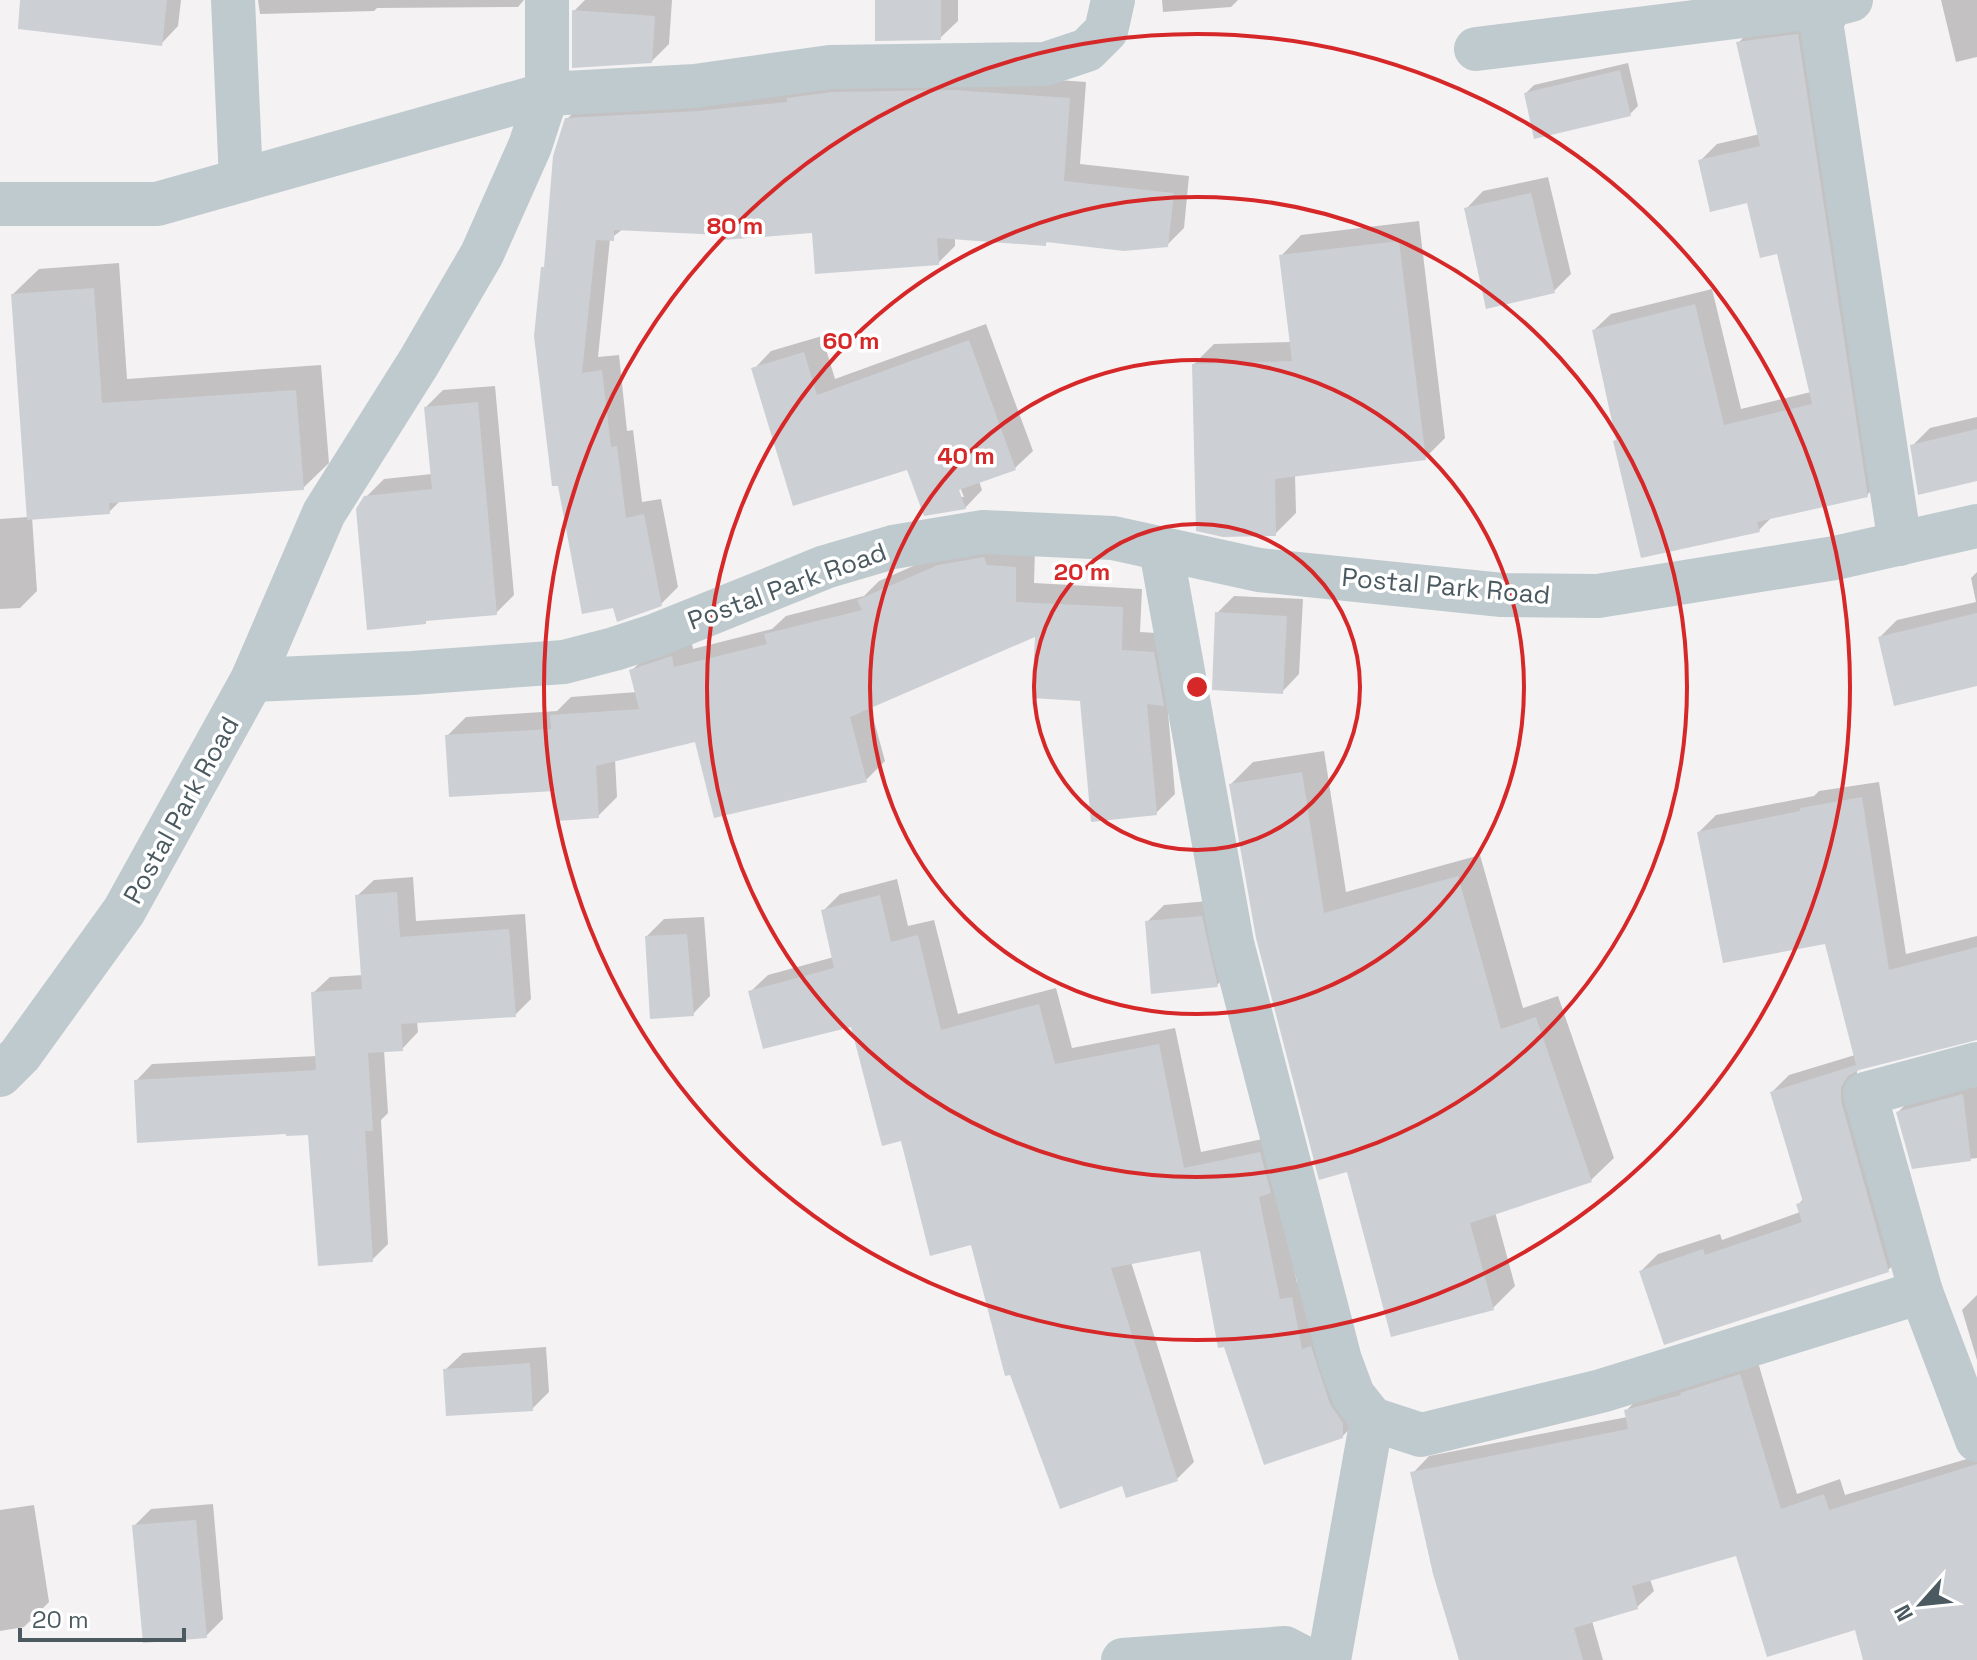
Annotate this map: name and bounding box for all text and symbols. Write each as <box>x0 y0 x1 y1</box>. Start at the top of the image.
text: 80 m <box>707 210 763 241</box>
text: 60 m <box>823 325 879 356</box>
text: 40 m <box>937 440 995 471</box>
street label: Postal Park Road <box>683 534 891 638</box>
text: 20 m <box>1054 556 1110 587</box>
street label: Postal Park Road <box>1340 560 1552 612</box>
centre of rings <box>1183 673 1211 701</box>
street label: Postal Park Road <box>115 710 247 910</box>
north arrow <box>1881 1564 1961 1644</box>
scale bar <box>20 1592 184 1642</box>
text: N <box>1887 1600 1919 1626</box>
text: 20 m <box>32 1604 89 1635</box>

